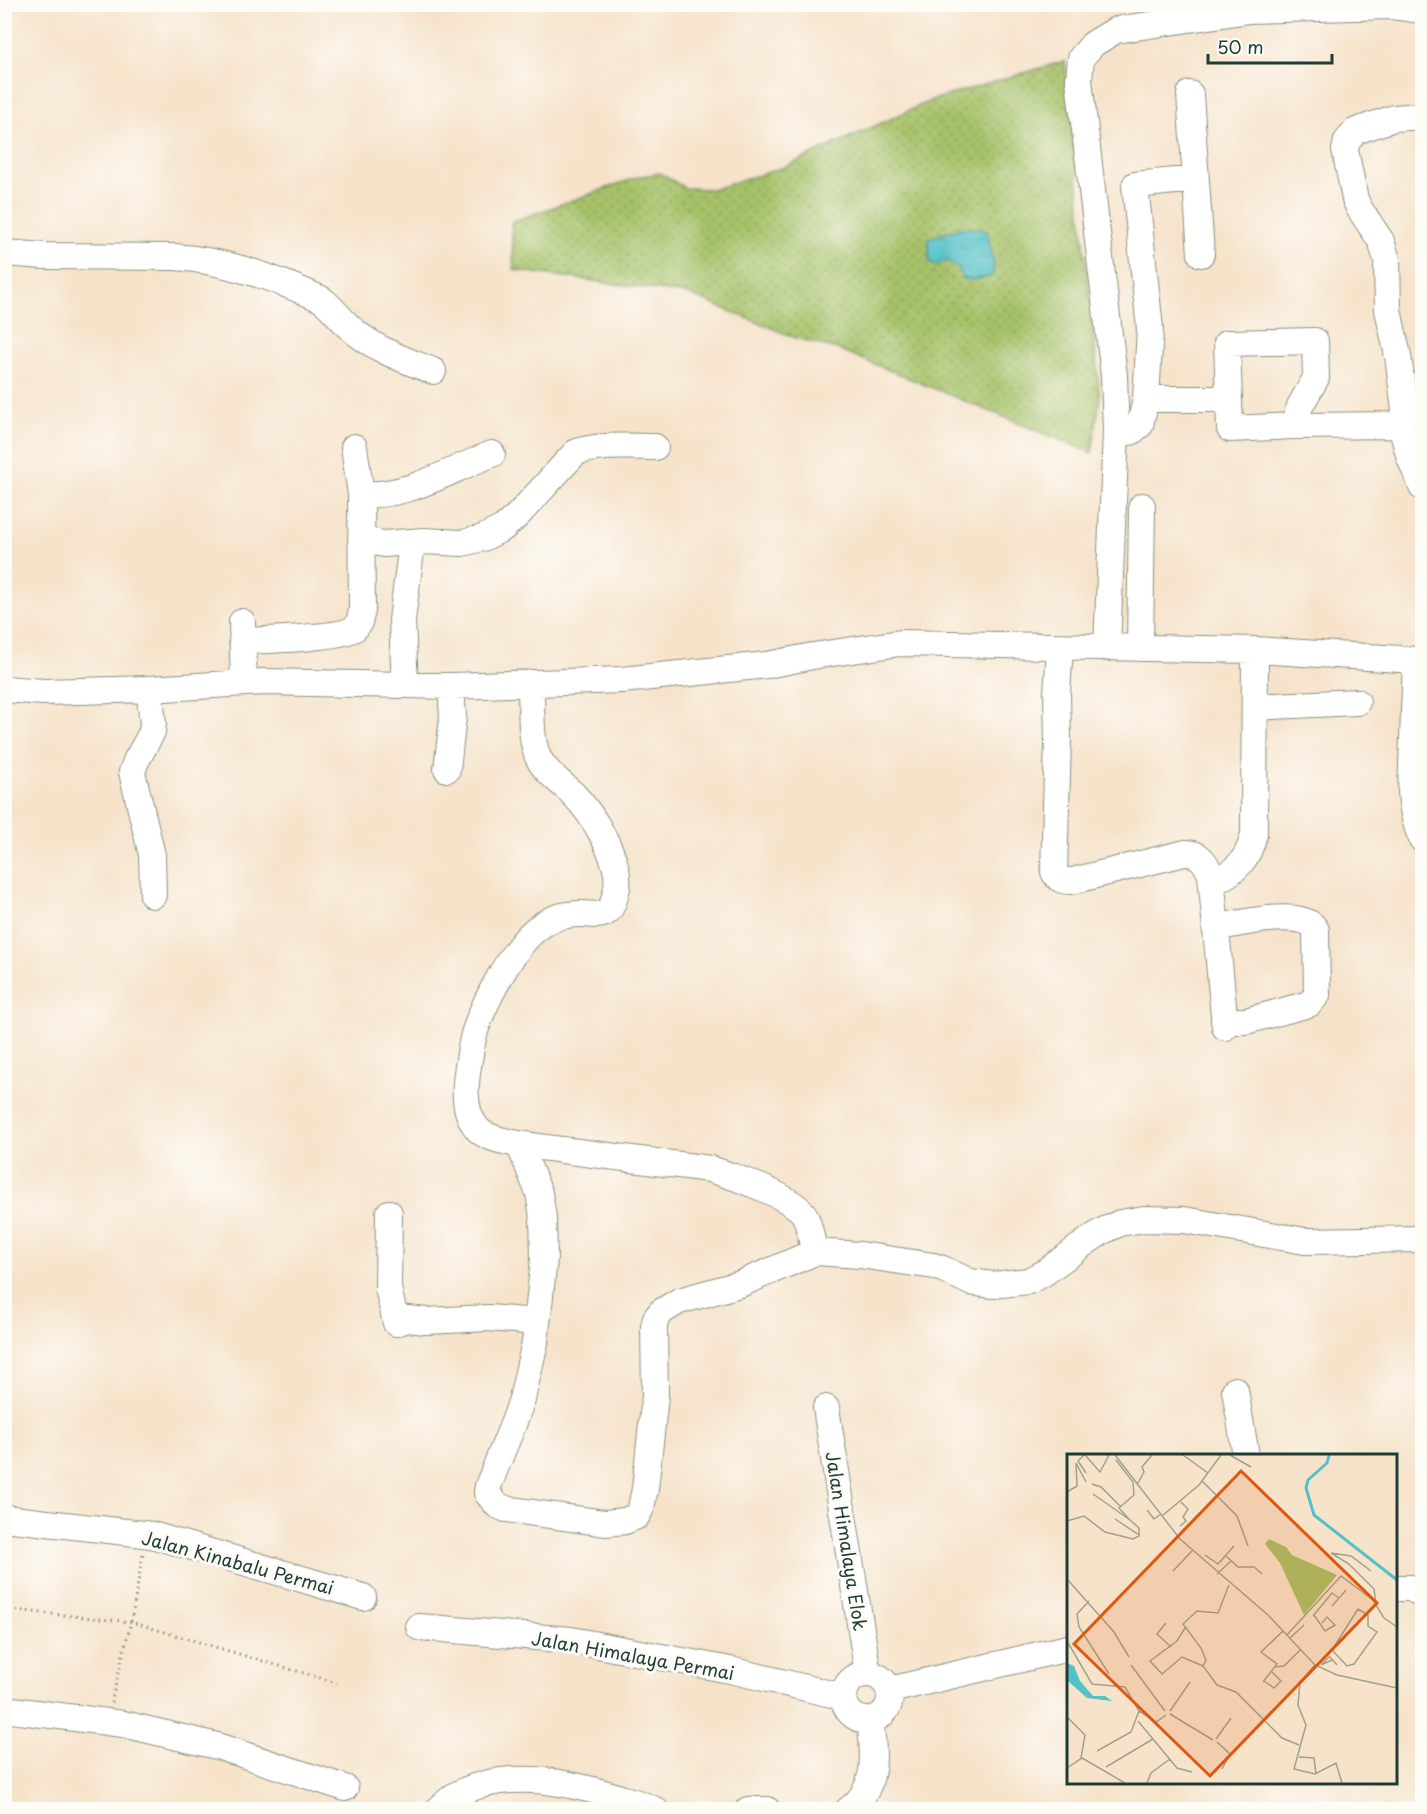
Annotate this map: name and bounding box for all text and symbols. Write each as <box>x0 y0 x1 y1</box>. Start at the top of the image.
scale bar <box>1208 27 1332 65</box>
text: 50 m <box>1217 33 1264 60</box>
street label: Jalan Himalaya Elok <box>820 1450 874 1632</box>
inset map <box>1067 1454 1397 1784</box>
street label: Jalan Kinabalu Permai <box>139 1523 337 1601</box>
street label: Jalan Himalaya Permai <box>529 1624 737 1686</box>

